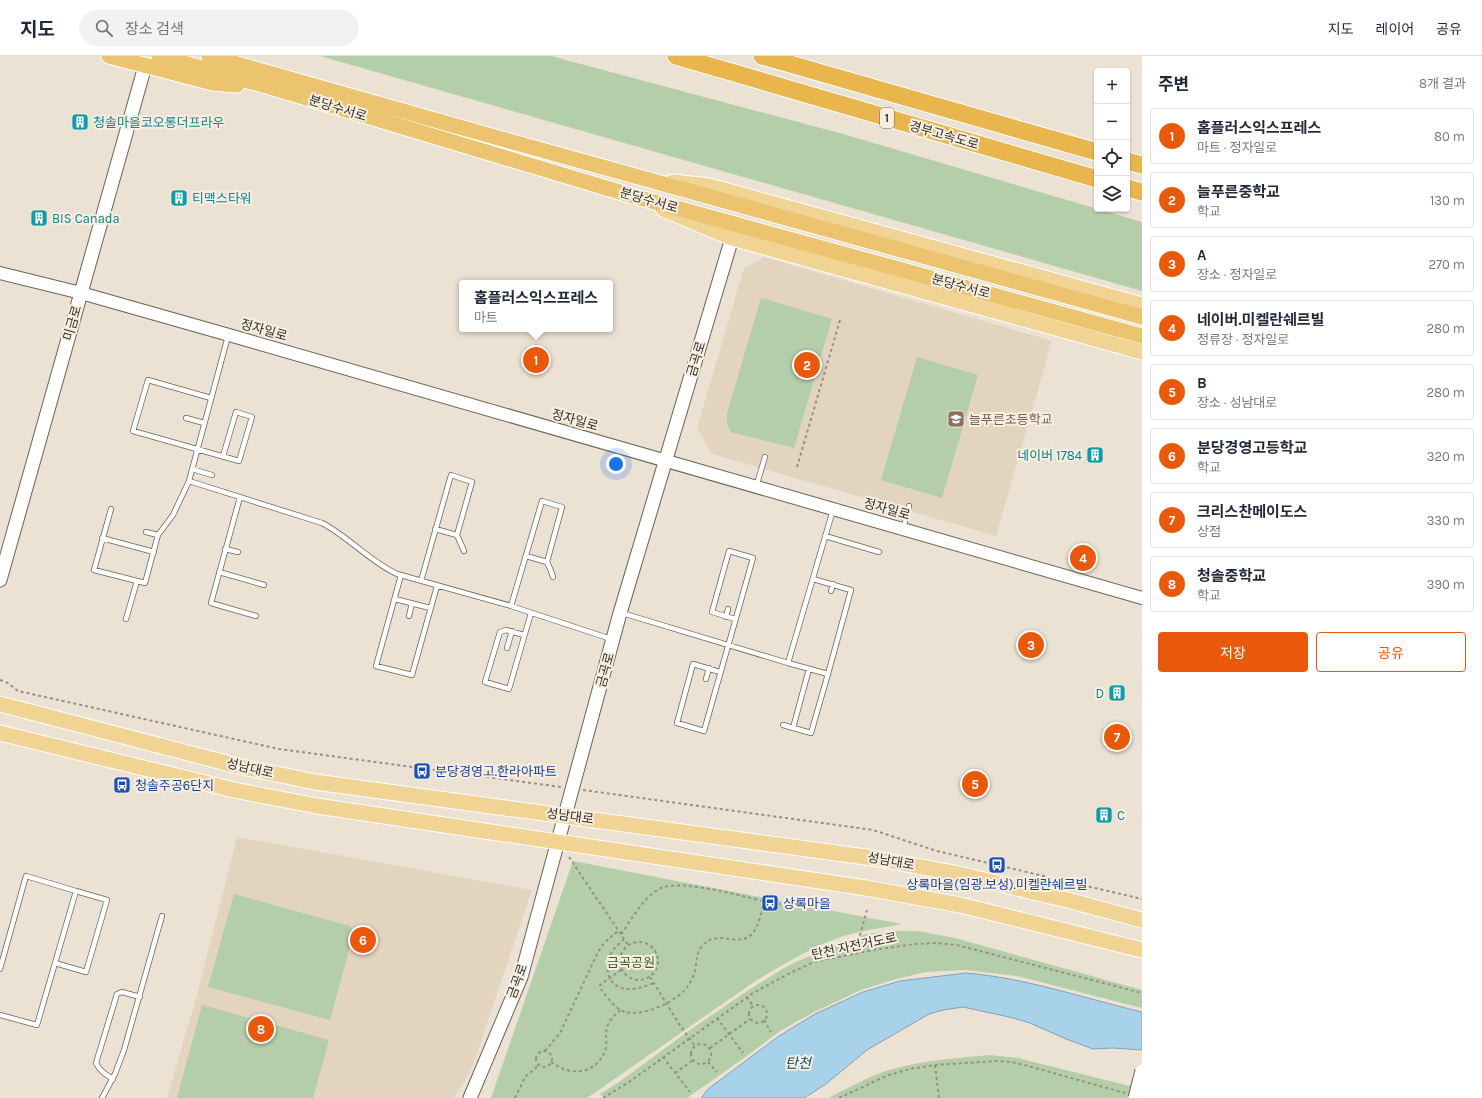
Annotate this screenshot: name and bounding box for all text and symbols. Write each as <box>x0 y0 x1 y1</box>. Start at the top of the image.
search box <box>79 10 359 46</box>
icon: search <box>93 17 115 39</box>
text: 지도 <box>20 19 55 41</box>
text: 장소 검색 <box>125 20 184 38</box>
text: 지도 <box>1328 21 1354 38</box>
text: 레이어 <box>1376 21 1414 38</box>
text: 공유 <box>1436 21 1462 38</box>
map controls <box>1094 68 1130 212</box>
button: + <box>1094 68 1130 104</box>
text: 주변 <box>1158 74 1189 94</box>
text: 8개 결과 <box>1419 76 1466 91</box>
street label: 분당수서로 <box>307 92 369 124</box>
button: − <box>1094 104 1130 140</box>
road number: 1 <box>880 108 894 128</box>
building icon: 청솔마을코오롱더프라우 <box>70 112 90 132</box>
place label: 청솔마을코오롱더프라우 <box>93 115 225 130</box>
street label: 경부고속도로 <box>907 118 981 152</box>
text: 홈플러스익스프레스 <box>1197 119 1321 137</box>
text: 1 <box>1170 129 1174 144</box>
text: 80 m <box>1434 129 1465 144</box>
button: locate <box>1094 140 1130 176</box>
text: 마트 · 정자일로 <box>1197 140 1277 155</box>
button: layers <box>1094 176 1130 212</box>
text: 늘푸른중학교 <box>1197 183 1280 201</box>
street label: 분당수서로 <box>618 185 680 215</box>
building icon: 티맥스타워 <box>169 188 189 208</box>
place label: 티맥스타워 <box>192 191 252 206</box>
text: 2 <box>1168 193 1176 208</box>
text: 130 m <box>1430 193 1465 208</box>
text: 학교 <box>1197 204 1221 219</box>
building icon: BIS Canada <box>29 208 49 228</box>
place label: BIS Canada <box>52 211 120 226</box>
text: A <box>1197 246 1206 264</box>
text: 3 <box>1168 257 1176 272</box>
text: 270 m <box>1428 257 1465 272</box>
text: 장소 · 정자일로 <box>1197 267 1277 282</box>
street label: 분당수서로 <box>930 271 992 301</box>
popup <box>459 280 613 332</box>
text: 홈플러스익스프레스 <box>474 289 598 307</box>
street label: 미금로 <box>60 304 84 342</box>
text: 마트 <box>474 310 498 325</box>
text: 네이버.미켈란쉐르빌 <box>1197 311 1324 329</box>
street label: 정자일로 <box>239 316 289 344</box>
text: 4 <box>1168 321 1176 336</box>
text: 280 m <box>1427 321 1465 336</box>
text: 정류장 · 정자일로 <box>1197 332 1289 347</box>
street label: 금곡로 <box>684 340 708 378</box>
pin: 1 <box>523 345 549 375</box>
pin: 2 <box>794 350 820 380</box>
text: B <box>1197 374 1207 392</box>
text: 5 <box>1168 385 1176 400</box>
text: 280 m <box>1427 385 1465 400</box>
text: 장소 · 성남대로 <box>1197 395 1277 410</box>
street label: 정자일로 <box>550 406 600 434</box>
school or university icon: 늘푸른초등학교 <box>946 409 966 429</box>
place label: 늘푸른초등학교 <box>969 412 1053 427</box>
text: 분당경영고등학교 <box>1197 439 1307 457</box>
building icon: 네이버 1784 <box>1085 445 1105 465</box>
place label: 네이버 1784 <box>1017 448 1082 463</box>
text: 6 <box>1168 449 1176 464</box>
text: 320 m <box>1427 449 1465 464</box>
your location <box>606 454 626 474</box>
text: 학교 <box>1197 460 1221 475</box>
street label: 정자일로 <box>862 495 912 523</box>
text: 크리스찬메이도스 <box>1197 503 1307 521</box>
text: 7 <box>1169 513 1175 528</box>
text: 330 m <box>1427 513 1465 528</box>
text: 상점 <box>1197 524 1221 539</box>
pin: 4 <box>1070 543 1096 573</box>
text: 청솔중학교 <box>1197 567 1266 585</box>
text: 8 <box>1168 577 1176 592</box>
text: 390 m <box>1427 577 1465 592</box>
text: 학교 <box>1197 588 1221 603</box>
pin: 3 <box>1018 630 1044 660</box>
button: 저장 <box>1158 632 1308 672</box>
button: 공유 <box>1316 632 1466 672</box>
street label: 금곡로 <box>593 651 617 689</box>
building icon: D <box>1107 683 1127 703</box>
place label: D <box>1095 686 1104 701</box>
pin: 7 <box>1104 722 1130 752</box>
street label: 성남대로 <box>225 755 275 781</box>
bus stop icon: 분당경영고.한라아파트 <box>412 761 432 781</box>
place label: 분당경영고.한라아파트 <box>435 764 557 779</box>
pin: 5 <box>962 769 988 799</box>
bus stop icon: 청솔주공6단지 <box>112 775 132 795</box>
place label: 청솔주공6단지 <box>135 778 214 793</box>
street label: 성남대로 <box>545 805 595 827</box>
building icon: C <box>1094 805 1114 825</box>
place label: C <box>1117 808 1125 823</box>
street label: 성남대로 <box>866 849 916 873</box>
bus stop icon: 상록마을(임광.보성).미켈란쉐르빌 <box>987 855 1007 875</box>
place label: 상록마을(임광.보성).미켈란쉐르빌 <box>906 877 1088 892</box>
bus stop icon: 상록마을 <box>760 893 780 913</box>
place label: 상록마을 <box>783 896 831 911</box>
pin: 6 <box>350 925 376 955</box>
street label: 탄천 자전거도로 <box>810 930 898 962</box>
park label: 금곡공원 <box>607 955 655 970</box>
street label: 금곡로 <box>504 962 530 1000</box>
pin: 8 <box>248 1014 274 1044</box>
water label: 탄천 <box>785 1055 812 1072</box>

